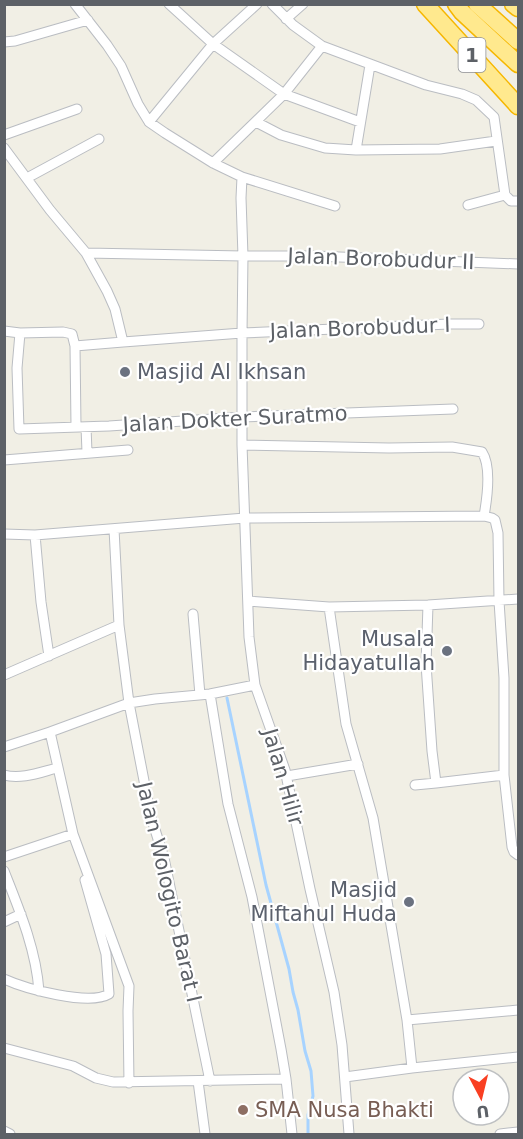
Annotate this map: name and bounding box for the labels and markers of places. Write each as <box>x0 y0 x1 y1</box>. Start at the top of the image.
place label: Masjid Al Ikhsan <box>137 360 306 384</box>
marker: Masjid Al Ikhsan <box>118 365 132 379</box>
place label: Musala Hidayatullah <box>302 627 435 675</box>
marker: Musala Hidayatullah <box>440 644 454 658</box>
place label: Masjid Miftahul Huda <box>250 878 397 926</box>
marker: Masjid Miftahul Huda <box>402 895 416 909</box>
place label: SMA Nusa Bhakti <box>255 1098 434 1122</box>
marker: SMA Nusa Bhakti <box>236 1103 250 1117</box>

